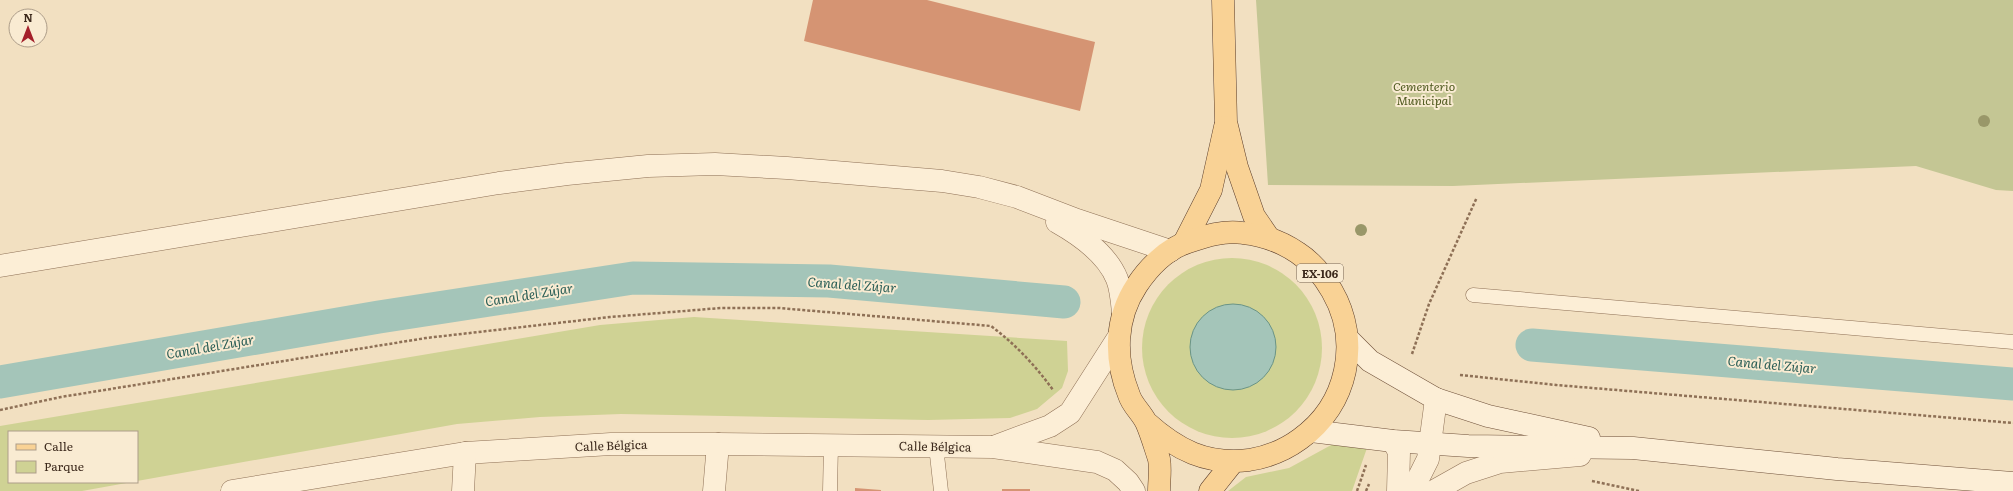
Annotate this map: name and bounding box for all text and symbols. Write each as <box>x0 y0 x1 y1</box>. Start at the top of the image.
north arrow <box>8 8 48 48</box>
text: N <box>23 9 33 25</box>
park label: Cementerio Municipal <box>1393 77 1455 109</box>
road number: EX-106 <box>1297 264 1343 282</box>
water label: Canal del Zújar <box>807 271 897 297</box>
water label: Canal del Zújar <box>484 278 574 310</box>
water label: Canal del Zújar <box>165 329 255 363</box>
water label: Canal del Zújar <box>1727 351 1817 377</box>
legend <box>8 431 138 483</box>
street label: Calle Bélgica <box>574 435 648 455</box>
street label: Calle Bélgica <box>899 436 972 456</box>
text: Calle <box>44 437 73 455</box>
text: Parque <box>44 457 84 475</box>

